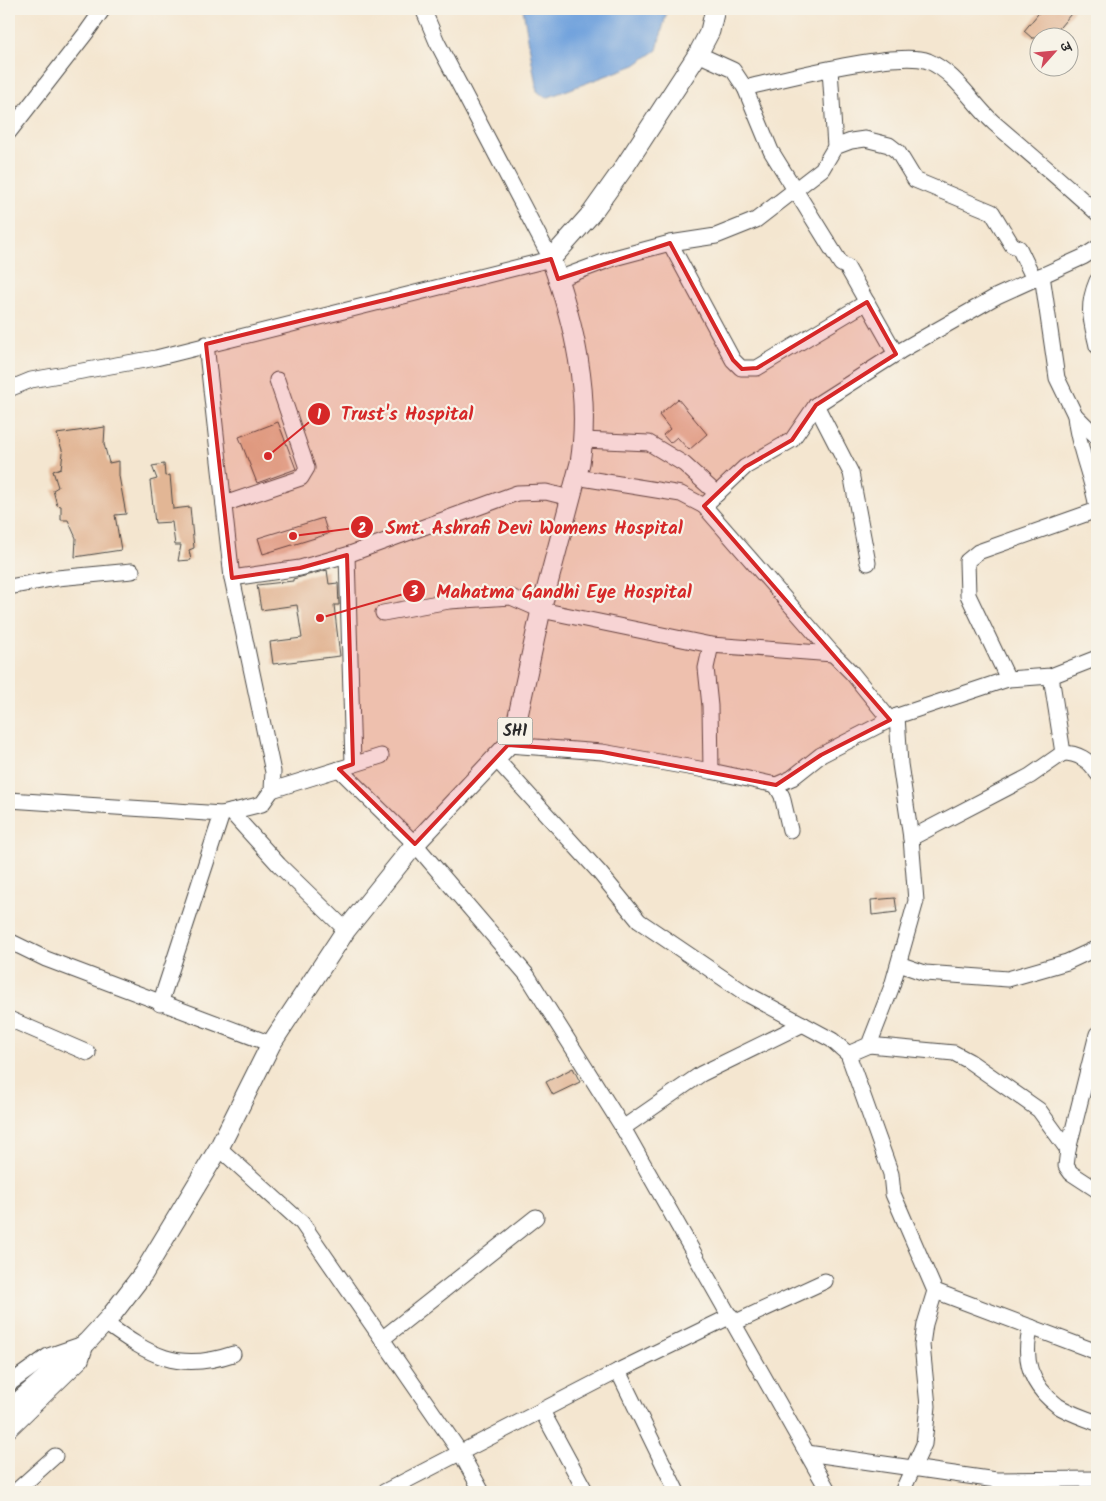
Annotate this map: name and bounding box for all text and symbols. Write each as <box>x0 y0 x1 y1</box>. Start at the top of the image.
north arrow <box>1028 28 1078 78</box>
text: उ <box>1053 38 1078 58</box>
callout: Trust's Hospital <box>306 397 484 431</box>
text: Trust's Hospital <box>341 400 474 430</box>
text: 1 <box>317 403 322 427</box>
callout: Smt. Ashrafi Devi Womens Hospital <box>350 510 692 544</box>
text: Smt. Ashrafi Devi Womens Hospital <box>385 514 684 544</box>
text: 2 <box>358 517 367 541</box>
callout: Mahatma Gandhi Eye Hospital <box>401 574 702 608</box>
text: Mahatma Gandhi Eye Hospital <box>436 578 693 608</box>
text: 3 <box>409 580 418 604</box>
road number: SH1 <box>498 718 532 744</box>

